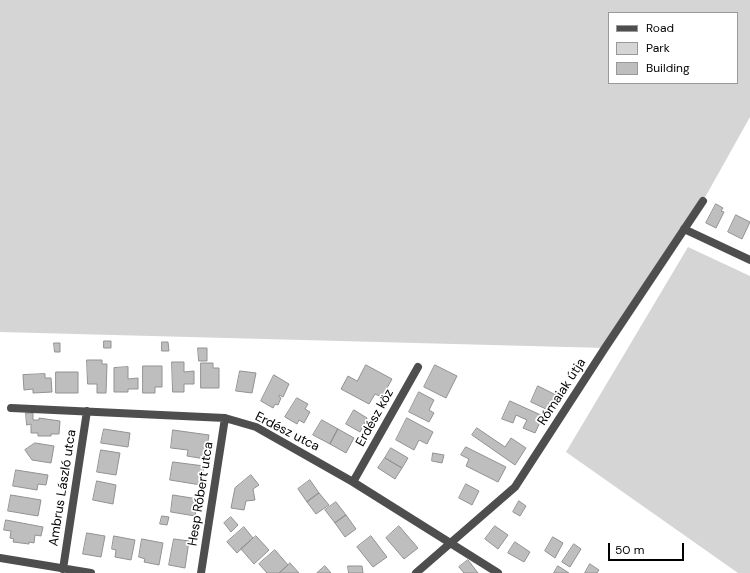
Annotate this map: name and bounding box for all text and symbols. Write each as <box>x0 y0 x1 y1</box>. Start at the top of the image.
legend <box>608 12 738 84</box>
text: Road <box>646 20 674 36</box>
text: Park <box>646 40 670 56</box>
text: Building <box>646 60 690 76</box>
street label: Rómaiak útja <box>535 356 589 428</box>
street label: Erdész köz <box>353 387 397 449</box>
street label: Erdész utca <box>252 409 322 455</box>
street label: Ambrus László utca <box>46 429 80 547</box>
street label: Hesp Róbert utca <box>185 441 217 547</box>
scale bar <box>610 535 686 561</box>
text: 50 m <box>615 542 644 558</box>

